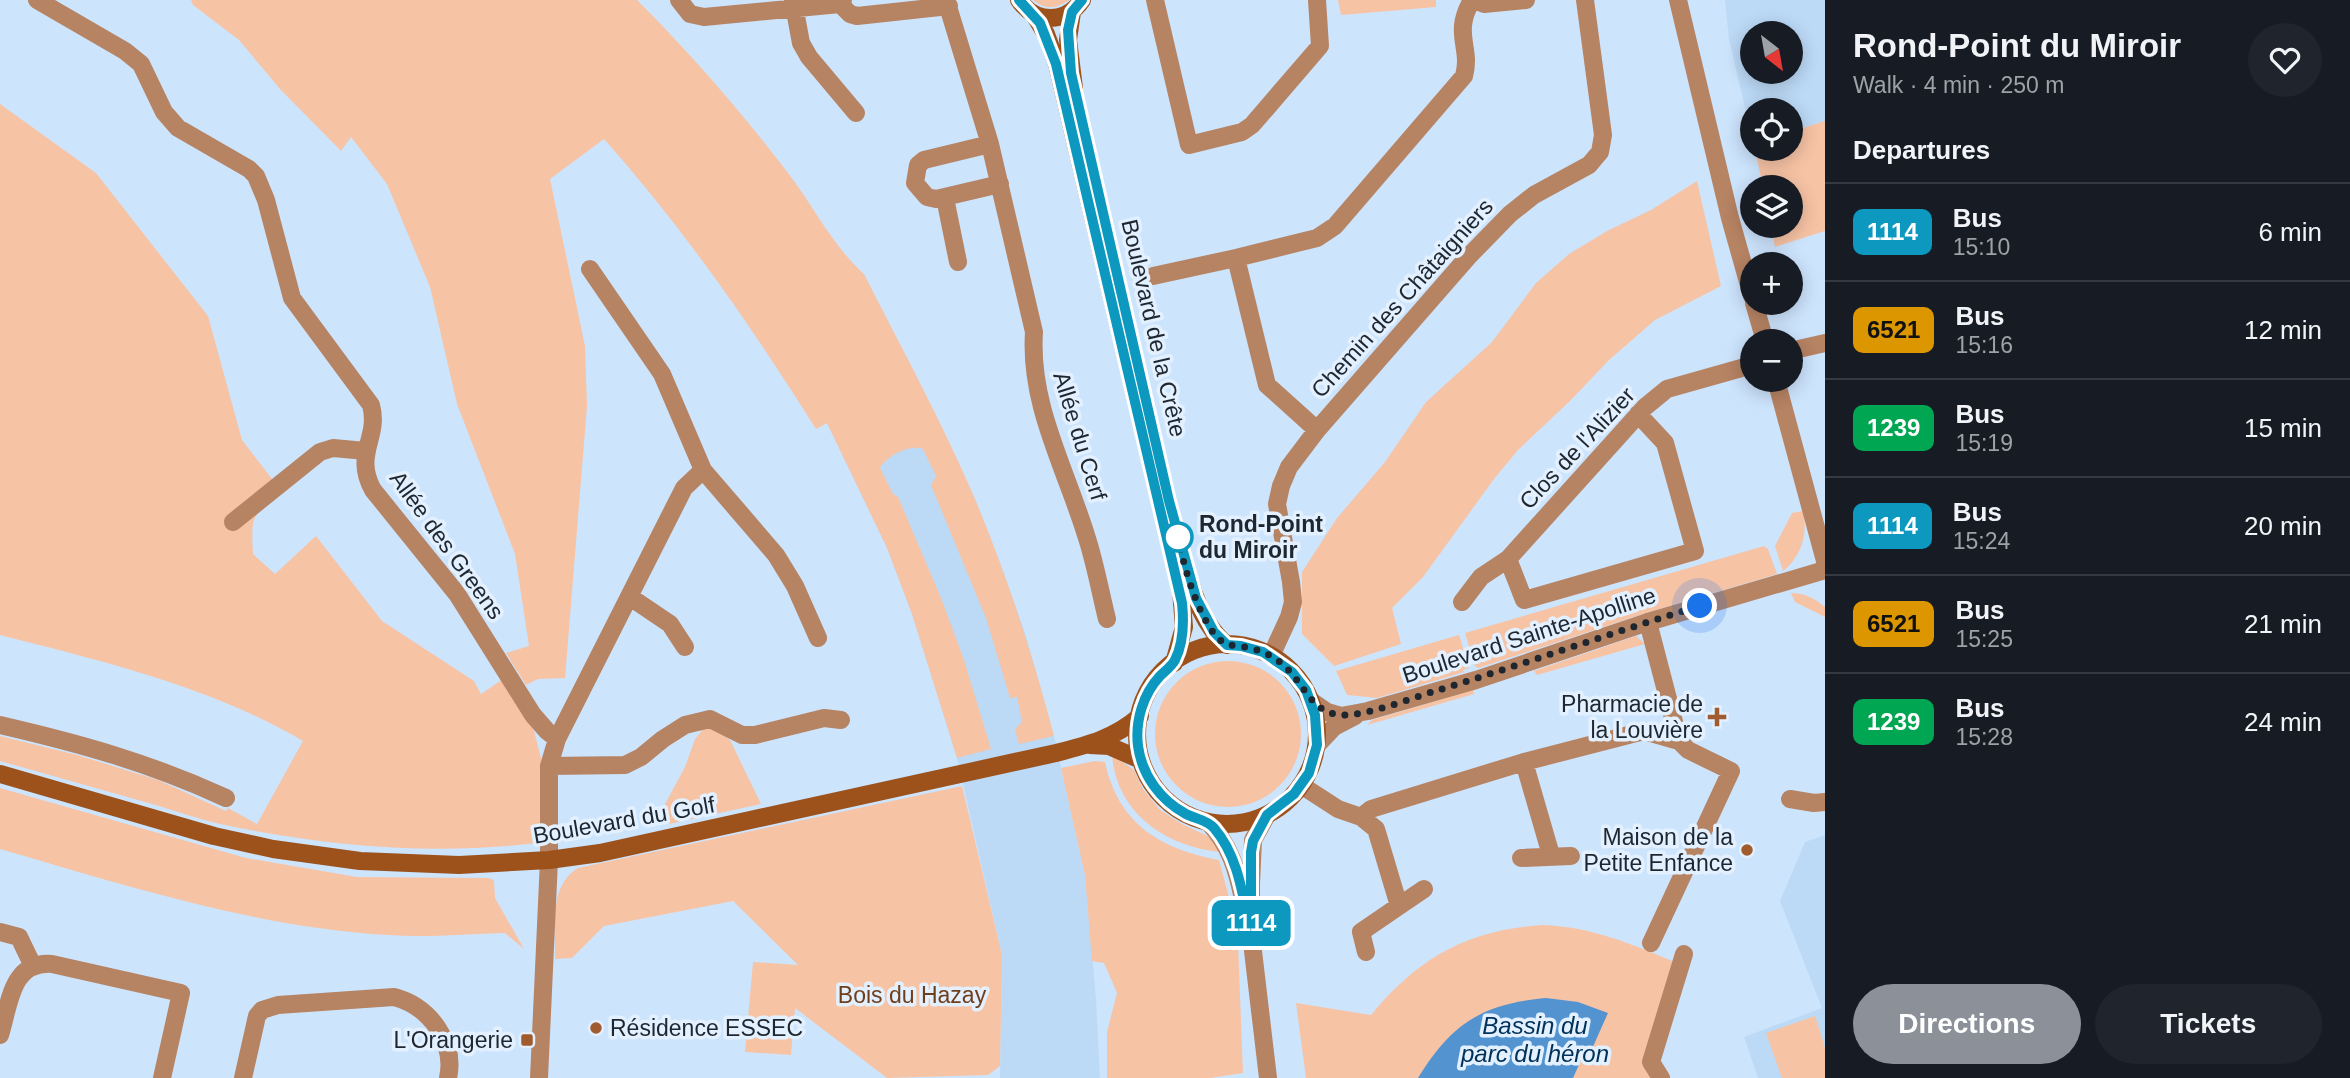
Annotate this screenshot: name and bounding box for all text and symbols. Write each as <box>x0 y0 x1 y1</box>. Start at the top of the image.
north arrow <box>1740 21 1802 84</box>
map controls <box>1740 21 1803 392</box>
button: heart <box>2248 23 2322 97</box>
text: Rond-Point du Miroir <box>1853 27 2181 64</box>
text: Walk · 4 min · 250 m <box>1853 72 2064 98</box>
button: locate <box>1740 98 1803 161</box>
text: Departures <box>1853 135 1990 165</box>
button: layers <box>1740 175 1803 238</box>
street label: Chemin des Châtaigniers <box>1306 193 1498 403</box>
text: Bus <box>1953 203 2002 233</box>
street label: Boulevard de la Crête <box>1116 217 1192 439</box>
text: 6 min <box>2258 217 2322 247</box>
text: 1114 <box>1867 218 1918 245</box>
text: 15:10 <box>1953 234 2010 260</box>
button: + <box>1740 252 1803 315</box>
text: Bus <box>1955 301 2005 331</box>
text: 12 min <box>2244 315 2322 345</box>
text: 6521 <box>1867 316 1920 343</box>
button: − <box>1740 329 1803 392</box>
text: 15:16 <box>1955 332 2013 358</box>
street label: Allée du Cerf <box>1048 369 1112 504</box>
street label: Clos de l'Alizier <box>1514 382 1640 514</box>
text: Bus <box>1955 399 2005 429</box>
text: 15 min <box>2244 413 2322 443</box>
text: 1239 <box>1867 414 1920 441</box>
text: 15:19 <box>1955 430 2013 456</box>
street label: Allée des Greens <box>385 466 509 624</box>
text: Bus <box>1953 497 2002 527</box>
place label: Rond-Point du Miroir <box>1199 511 1323 563</box>
text: 20 min <box>2244 511 2322 541</box>
text: 1114 <box>1867 512 1918 539</box>
marker: Rond-Point du Miroir <box>1163 522 1193 552</box>
text: 15:24 <box>1953 528 2010 554</box>
street label: Boulevard Sainte-Apolline <box>1399 582 1659 688</box>
your location <box>1682 588 1717 623</box>
text: Bus <box>1955 595 2005 625</box>
text: 21 min <box>2244 609 2322 639</box>
text: 6521 <box>1867 610 1920 637</box>
text: 15:25 <box>1955 626 2013 652</box>
place label: Pharmacie de la Louvière <box>1561 691 1703 743</box>
text: Bus <box>1955 693 2005 723</box>
text: 24 min <box>2244 707 2322 737</box>
text: 1239 <box>1867 708 1920 735</box>
marker: Pharmacie de la Louvière <box>1709 709 1725 725</box>
text: 15:28 <box>1955 724 2013 750</box>
street label: Boulevard du Golf <box>531 791 718 849</box>
place label: Maison de la Petite Enfance <box>1583 824 1733 876</box>
marker: Maison de la Petite Enfance <box>1739 842 1755 858</box>
line badge: 1114 <box>1202 900 1300 946</box>
text: 1114 <box>1226 909 1276 936</box>
park label: Bois du Hazay <box>838 982 987 1008</box>
button: Directions <box>1853 984 2081 1064</box>
button: Tickets <box>2095 984 2322 1064</box>
water label: Bassin du parc du héron <box>1460 1012 1609 1067</box>
place label: Résidence ESSEC <box>610 1015 803 1041</box>
marker: Résidence ESSEC <box>588 1020 604 1036</box>
place label: L'Orangerie <box>394 1027 513 1053</box>
marker: L'Orangerie <box>519 1032 535 1048</box>

